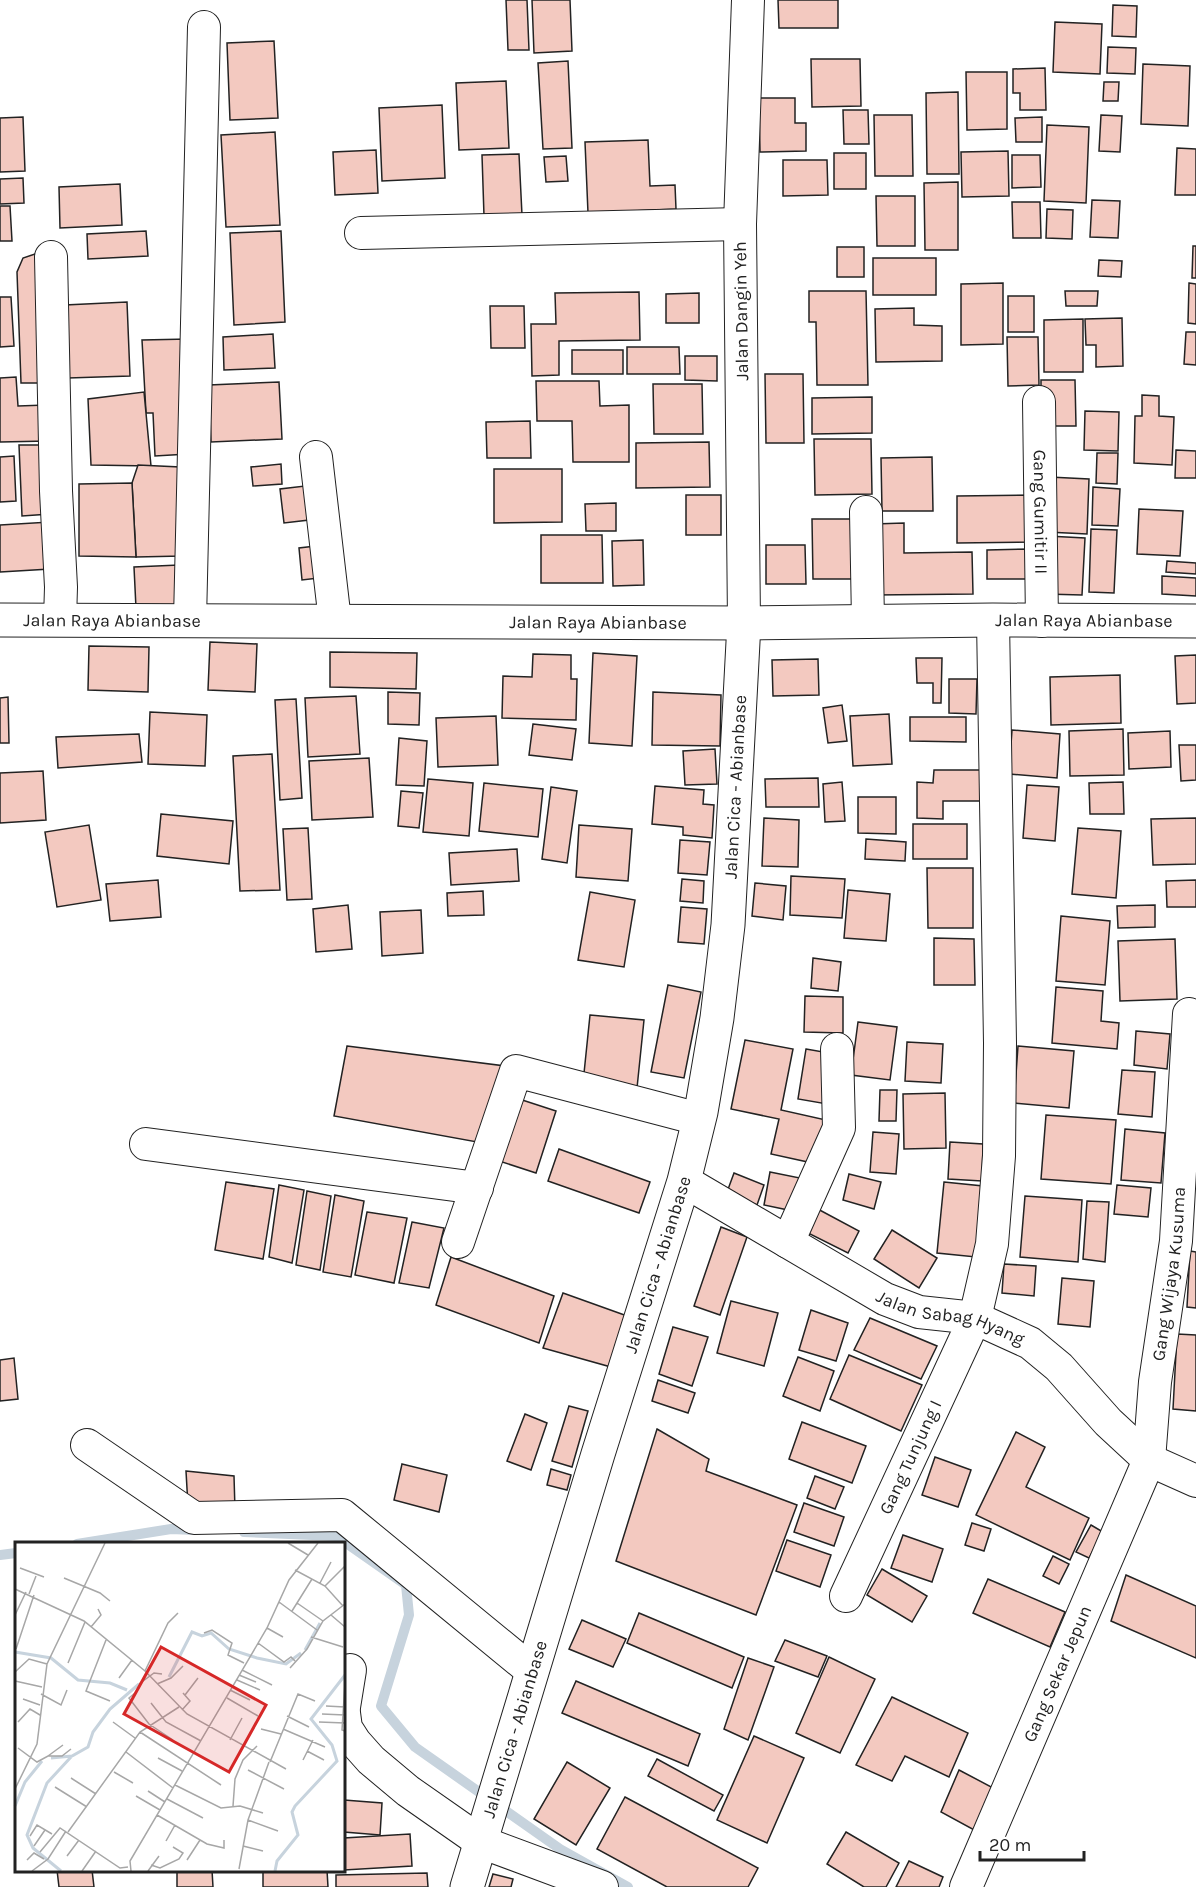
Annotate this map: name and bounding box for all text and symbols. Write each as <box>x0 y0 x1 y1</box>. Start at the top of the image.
street label: Jalan Dangin Yeh <box>729 241 753 381</box>
street label: Gang Gumitir II <box>1029 450 1052 574</box>
street label: Jalan Raya Abianbase <box>23 609 201 632</box>
street label: Jalan Raya Abianbase <box>995 609 1173 632</box>
street label: Jalan Raya Abianbase <box>509 611 687 634</box>
street label: Jalan Cica - Abianbase <box>719 694 751 879</box>
street label: Jalan Cica - Abianbase <box>620 1173 696 1356</box>
street label: Gang Wijaya Kusuma <box>1147 1186 1190 1362</box>
street label: Jalan Sabag Hyang <box>872 1285 1028 1350</box>
street label: Gang Tunjung I <box>874 1397 946 1518</box>
inset map <box>15 1542 345 1872</box>
street label: Gang Sekar Jepun <box>1018 1602 1096 1746</box>
street label: Jalan Cica - Abianbase <box>478 1638 552 1820</box>
scale bar <box>980 1824 1084 1862</box>
text: 20 m <box>989 1834 1031 1856</box>

